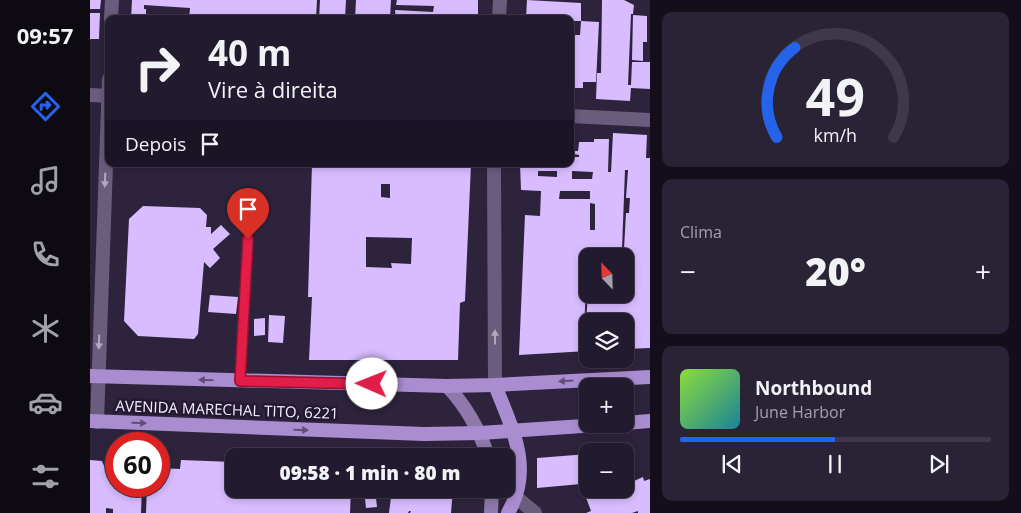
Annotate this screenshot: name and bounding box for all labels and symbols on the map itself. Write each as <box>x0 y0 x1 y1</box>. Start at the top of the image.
one-way arrow <box>101 172 109 188</box>
pin <box>227 188 269 239</box>
north arrow <box>579 248 634 302</box>
one-way arrow <box>491 328 499 344</box>
one-way arrow <box>95 334 103 350</box>
position arrow <box>345 357 397 409</box>
one-way arrow <box>198 376 214 384</box>
one-way arrow <box>558 378 574 386</box>
street label: AVENIDA MARECHAL TITO, 6221 <box>115 395 339 423</box>
one-way arrow <box>131 420 147 428</box>
one-way arrow <box>293 426 309 434</box>
speed limit sign: 60 <box>105 432 170 497</box>

